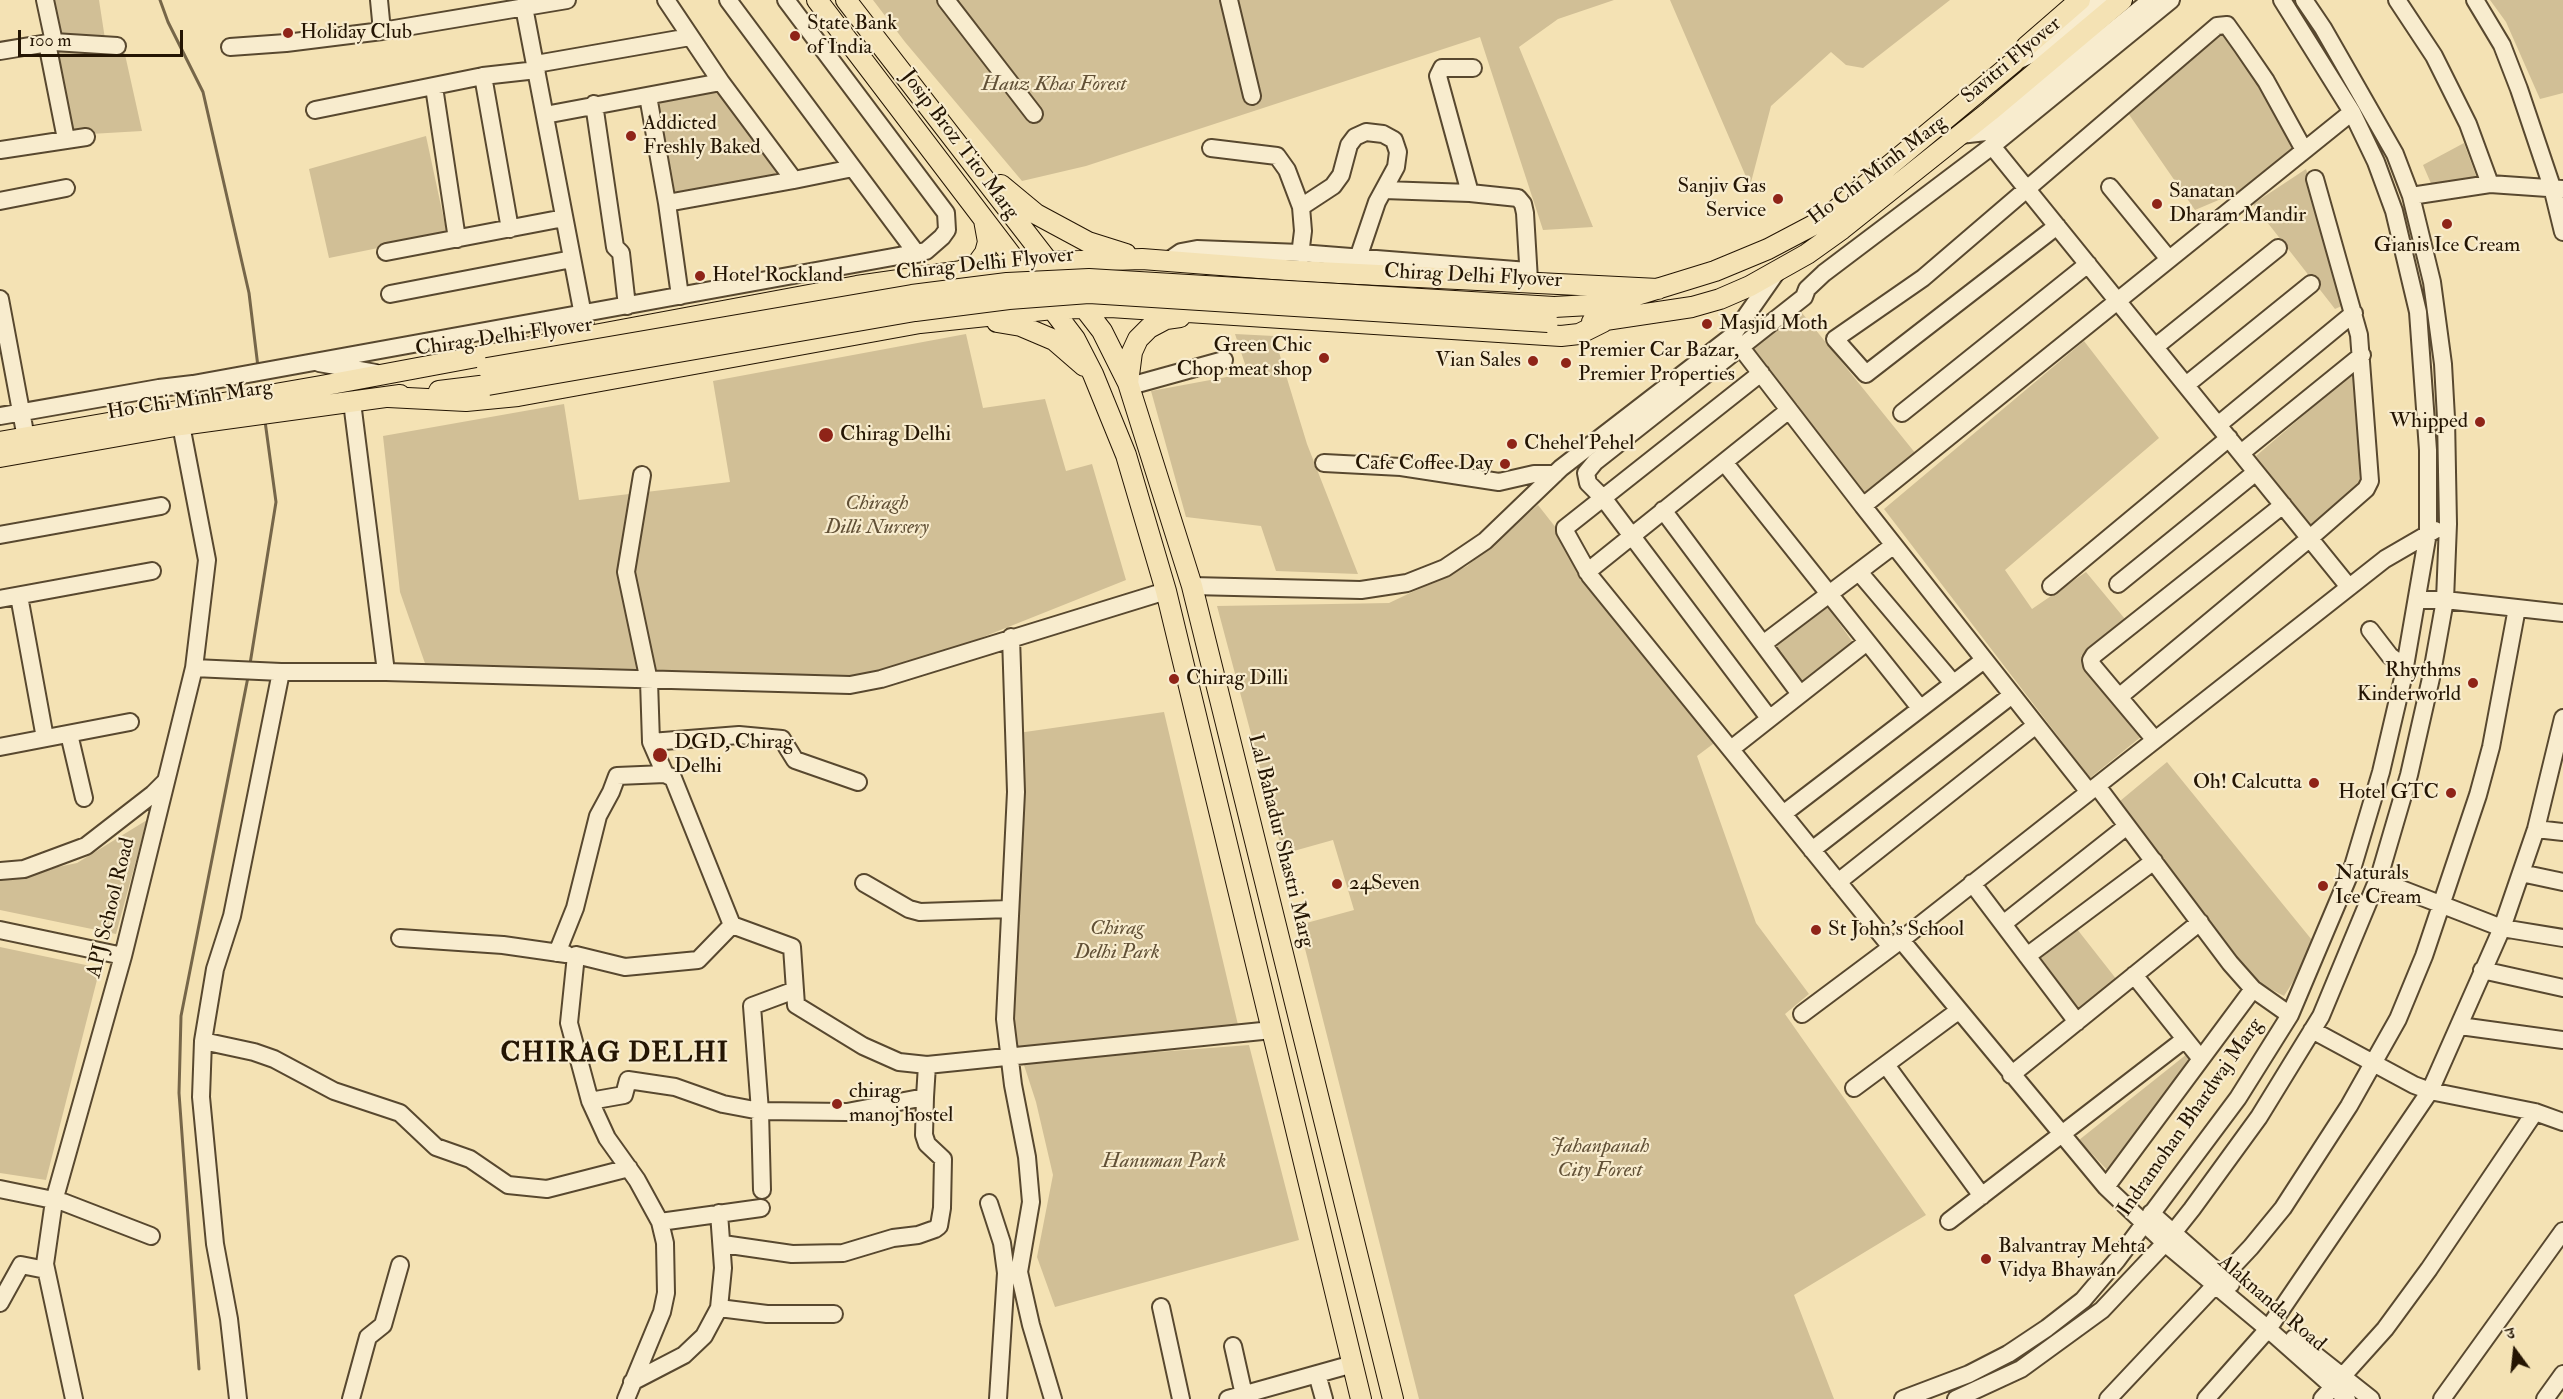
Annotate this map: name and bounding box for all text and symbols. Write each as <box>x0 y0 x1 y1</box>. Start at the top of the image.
place label: State Bank of India <box>807 11 897 61</box>
street label: Savitri Flyover <box>1957 12 2067 110</box>
scale bar <box>21 18 186 56</box>
place label: Holiday Club <box>300 20 412 46</box>
marker: Holiday Club <box>281 26 295 40</box>
text: 100 m <box>29 29 72 52</box>
marker: State Bank of India <box>788 29 802 43</box>
street label: Josip Broz Tito Marg <box>894 65 1024 225</box>
park label: Hauz Khas Forest <box>982 72 1126 98</box>
place label: Addicted Freshly Baked <box>643 111 761 161</box>
street label: Ho Chi Minh Marg <box>1804 111 1952 231</box>
marker: Addicted Freshly Baked <box>624 129 638 143</box>
place label: Sanjiv Gas Service <box>1678 174 1766 224</box>
place label: Sanatan Dharam Mandir <box>2169 179 2306 229</box>
marker: Sanjiv Gas Service <box>1771 192 1785 206</box>
marker: Sanatan Dharam Mandir <box>2150 197 2164 211</box>
marker: Gianis Ice Cream <box>2440 217 2454 231</box>
place label: Gianis Ice Cream <box>2374 233 2520 259</box>
street label: Chirag Delhi Flyover <box>895 243 1075 287</box>
street label: Chirag Delhi Flyover <box>1383 260 1563 294</box>
place label: Hotel Rockland <box>712 263 843 289</box>
marker: Hotel Rockland <box>693 269 707 283</box>
place label: Masjid Moth <box>1719 311 1828 337</box>
street label: Chirag Delhi Flyover <box>414 313 594 363</box>
marker: Masjid Moth <box>1700 317 1714 331</box>
place label: Green Chic Chop meat shop <box>1177 333 1312 383</box>
place label: Premier Car Bazar, Premier Properties <box>1578 338 1739 388</box>
place label: Vian Sales <box>1435 348 1521 374</box>
marker: Green Chic Chop meat shop <box>1317 351 1331 365</box>
marker: Vian Sales <box>1526 354 1540 368</box>
marker: Premier Car Bazar, Premier Properties <box>1559 356 1573 370</box>
street label: Ho Chi Minh Marg <box>106 375 274 427</box>
place label: Whipped <box>2390 409 2468 435</box>
marker: Whipped <box>2473 415 2487 429</box>
place label: Chirag Delhi <box>840 422 951 448</box>
marker: Chirag Delhi <box>817 426 835 444</box>
place label: Chehel Pehel <box>1524 431 1634 457</box>
marker: Chehel Pehel <box>1505 437 1519 451</box>
place label: Cafe Coffee Day <box>1355 451 1493 477</box>
marker: Cafe Coffee Day <box>1498 457 1512 471</box>
park label: Chiragh Dilli Nursery <box>825 491 929 541</box>
place label: Rhythms Kinderworld <box>2357 658 2461 708</box>
place label: Chirag Dilli <box>1186 666 1288 692</box>
marker: Chirag Dilli <box>1167 672 1181 686</box>
marker: Rhythms Kinderworld <box>2466 676 2480 690</box>
place label: DGD, Chirag Delhi <box>674 730 793 780</box>
street label: Lal Bahadur Shastri Marg <box>1241 732 1319 950</box>
marker: DGD, Chirag Delhi <box>651 746 669 764</box>
place label: Oh! Calcutta <box>2193 770 2302 796</box>
marker: Oh! Calcutta <box>2307 776 2321 790</box>
place label: Hotel GTC <box>2338 780 2439 806</box>
marker: Hotel GTC <box>2444 786 2458 800</box>
street label: APJ School Road <box>82 835 142 981</box>
place label: Naturals Ice Cream <box>2335 861 2422 911</box>
place label: 24Seven <box>1349 871 1420 897</box>
marker: 24Seven <box>1330 877 1344 891</box>
marker: Naturals Ice Cream <box>2316 879 2330 893</box>
park label: Chirag Delhi Park <box>1074 916 1160 966</box>
place label: St John's School <box>1828 917 1964 943</box>
marker: St John's School <box>1809 923 1823 937</box>
street label: Indramohan Bhardwaj Marg <box>2113 1014 2269 1222</box>
district label: CHIRAG DELHI <box>500 1039 730 1071</box>
place label: chirag manoj hostel <box>849 1079 953 1129</box>
marker: chirag manoj hostel <box>830 1097 844 1111</box>
park label: Jahanpanah City Forest <box>1550 1134 1650 1184</box>
park label: Hanuman Park <box>1102 1149 1226 1175</box>
place label: Balvantray Mehta Vidya Bhawan <box>1998 1234 2146 1284</box>
street label: Alaknanda Road <box>2212 1250 2330 1358</box>
marker: Balvantray Mehta Vidya Bhawan <box>1979 1252 1993 1266</box>
north arrow <box>2485 1321 2545 1381</box>
text: उ <box>2504 1323 2517 1344</box>

